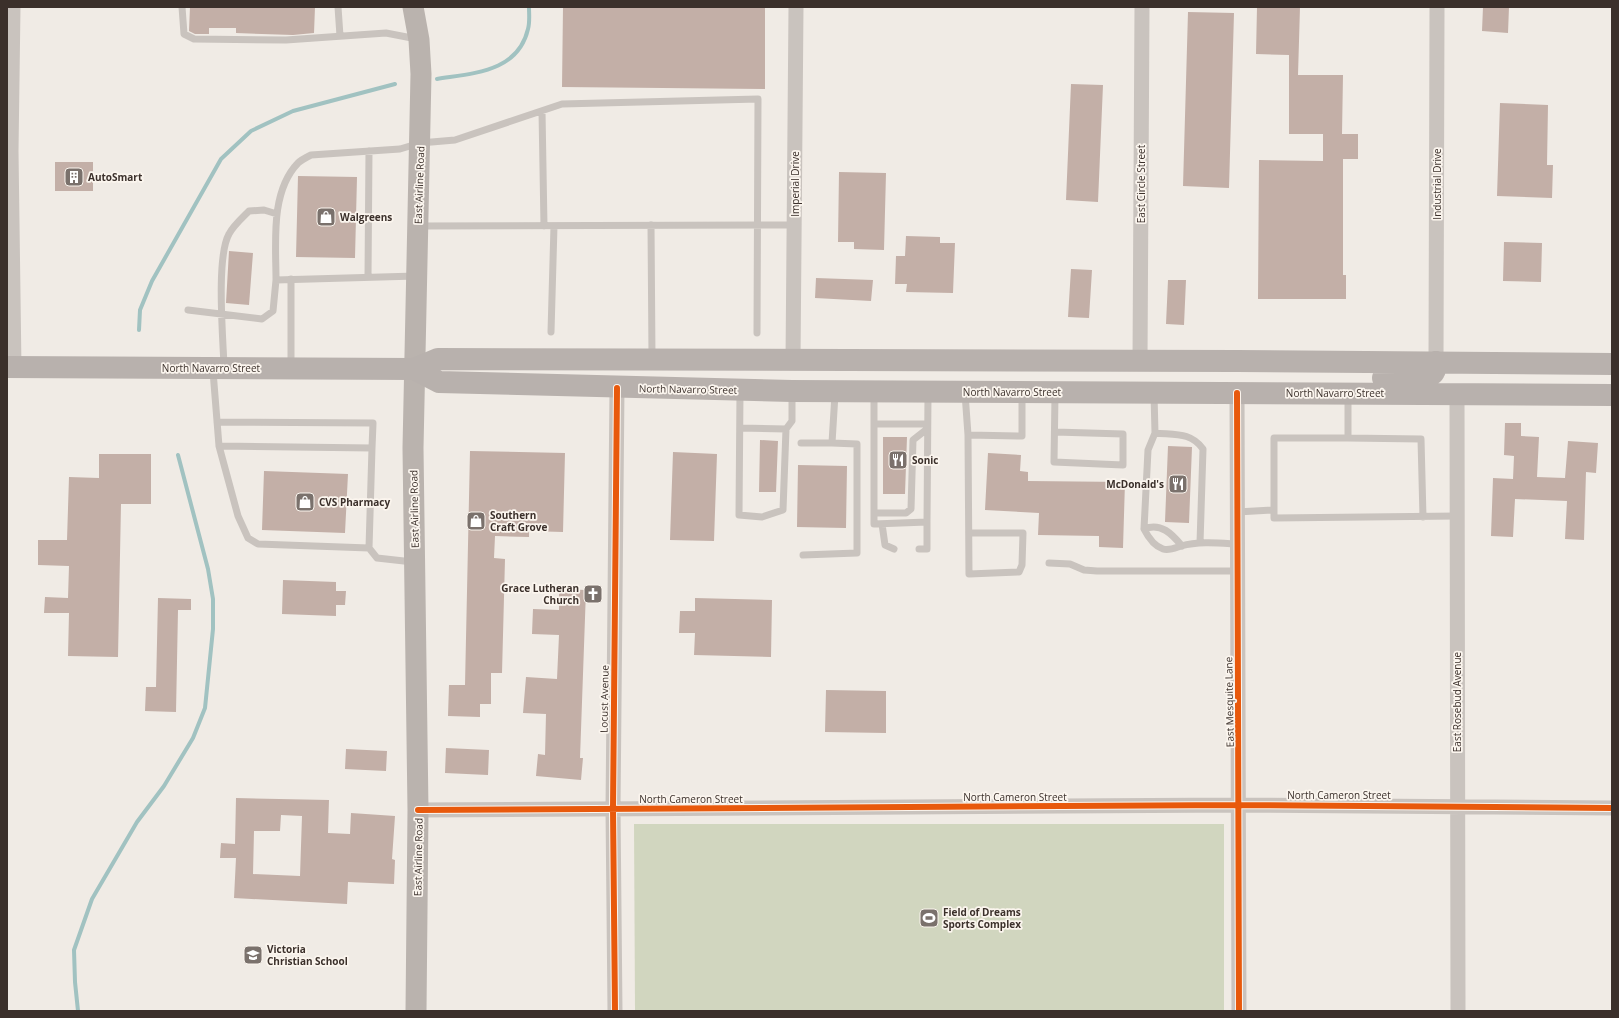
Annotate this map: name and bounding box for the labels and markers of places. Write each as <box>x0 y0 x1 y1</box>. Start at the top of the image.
building icon: AutoSmart <box>63 166 85 188</box>
place label: AutoSmart <box>88 170 143 184</box>
shop icon: Walgreens <box>315 206 337 228</box>
place label: Walgreens <box>340 210 392 224</box>
restaurant icon: Sonic <box>887 449 909 471</box>
place label: Sonic <box>912 453 938 467</box>
restaurant icon: McDonald's <box>1167 473 1189 495</box>
place label: McDonald's <box>1106 477 1164 491</box>
shop icon: CVS Pharmacy <box>294 491 316 513</box>
place label: CVS Pharmacy <box>319 495 390 509</box>
place label: Southern Craft Grove <box>490 508 547 534</box>
shop icon: Southern Craft Grove <box>465 510 487 532</box>
place label: Grace Lutheran Church <box>501 581 579 607</box>
church icon: Grace Lutheran Church <box>582 583 604 605</box>
place label: Field of Dreams Sports Complex <box>943 905 1021 931</box>
sports icon: Field of Dreams Sports Complex <box>918 907 940 929</box>
place label: Victoria Christian School <box>267 942 348 968</box>
school or university icon: Victoria Christian School <box>242 944 264 966</box>

